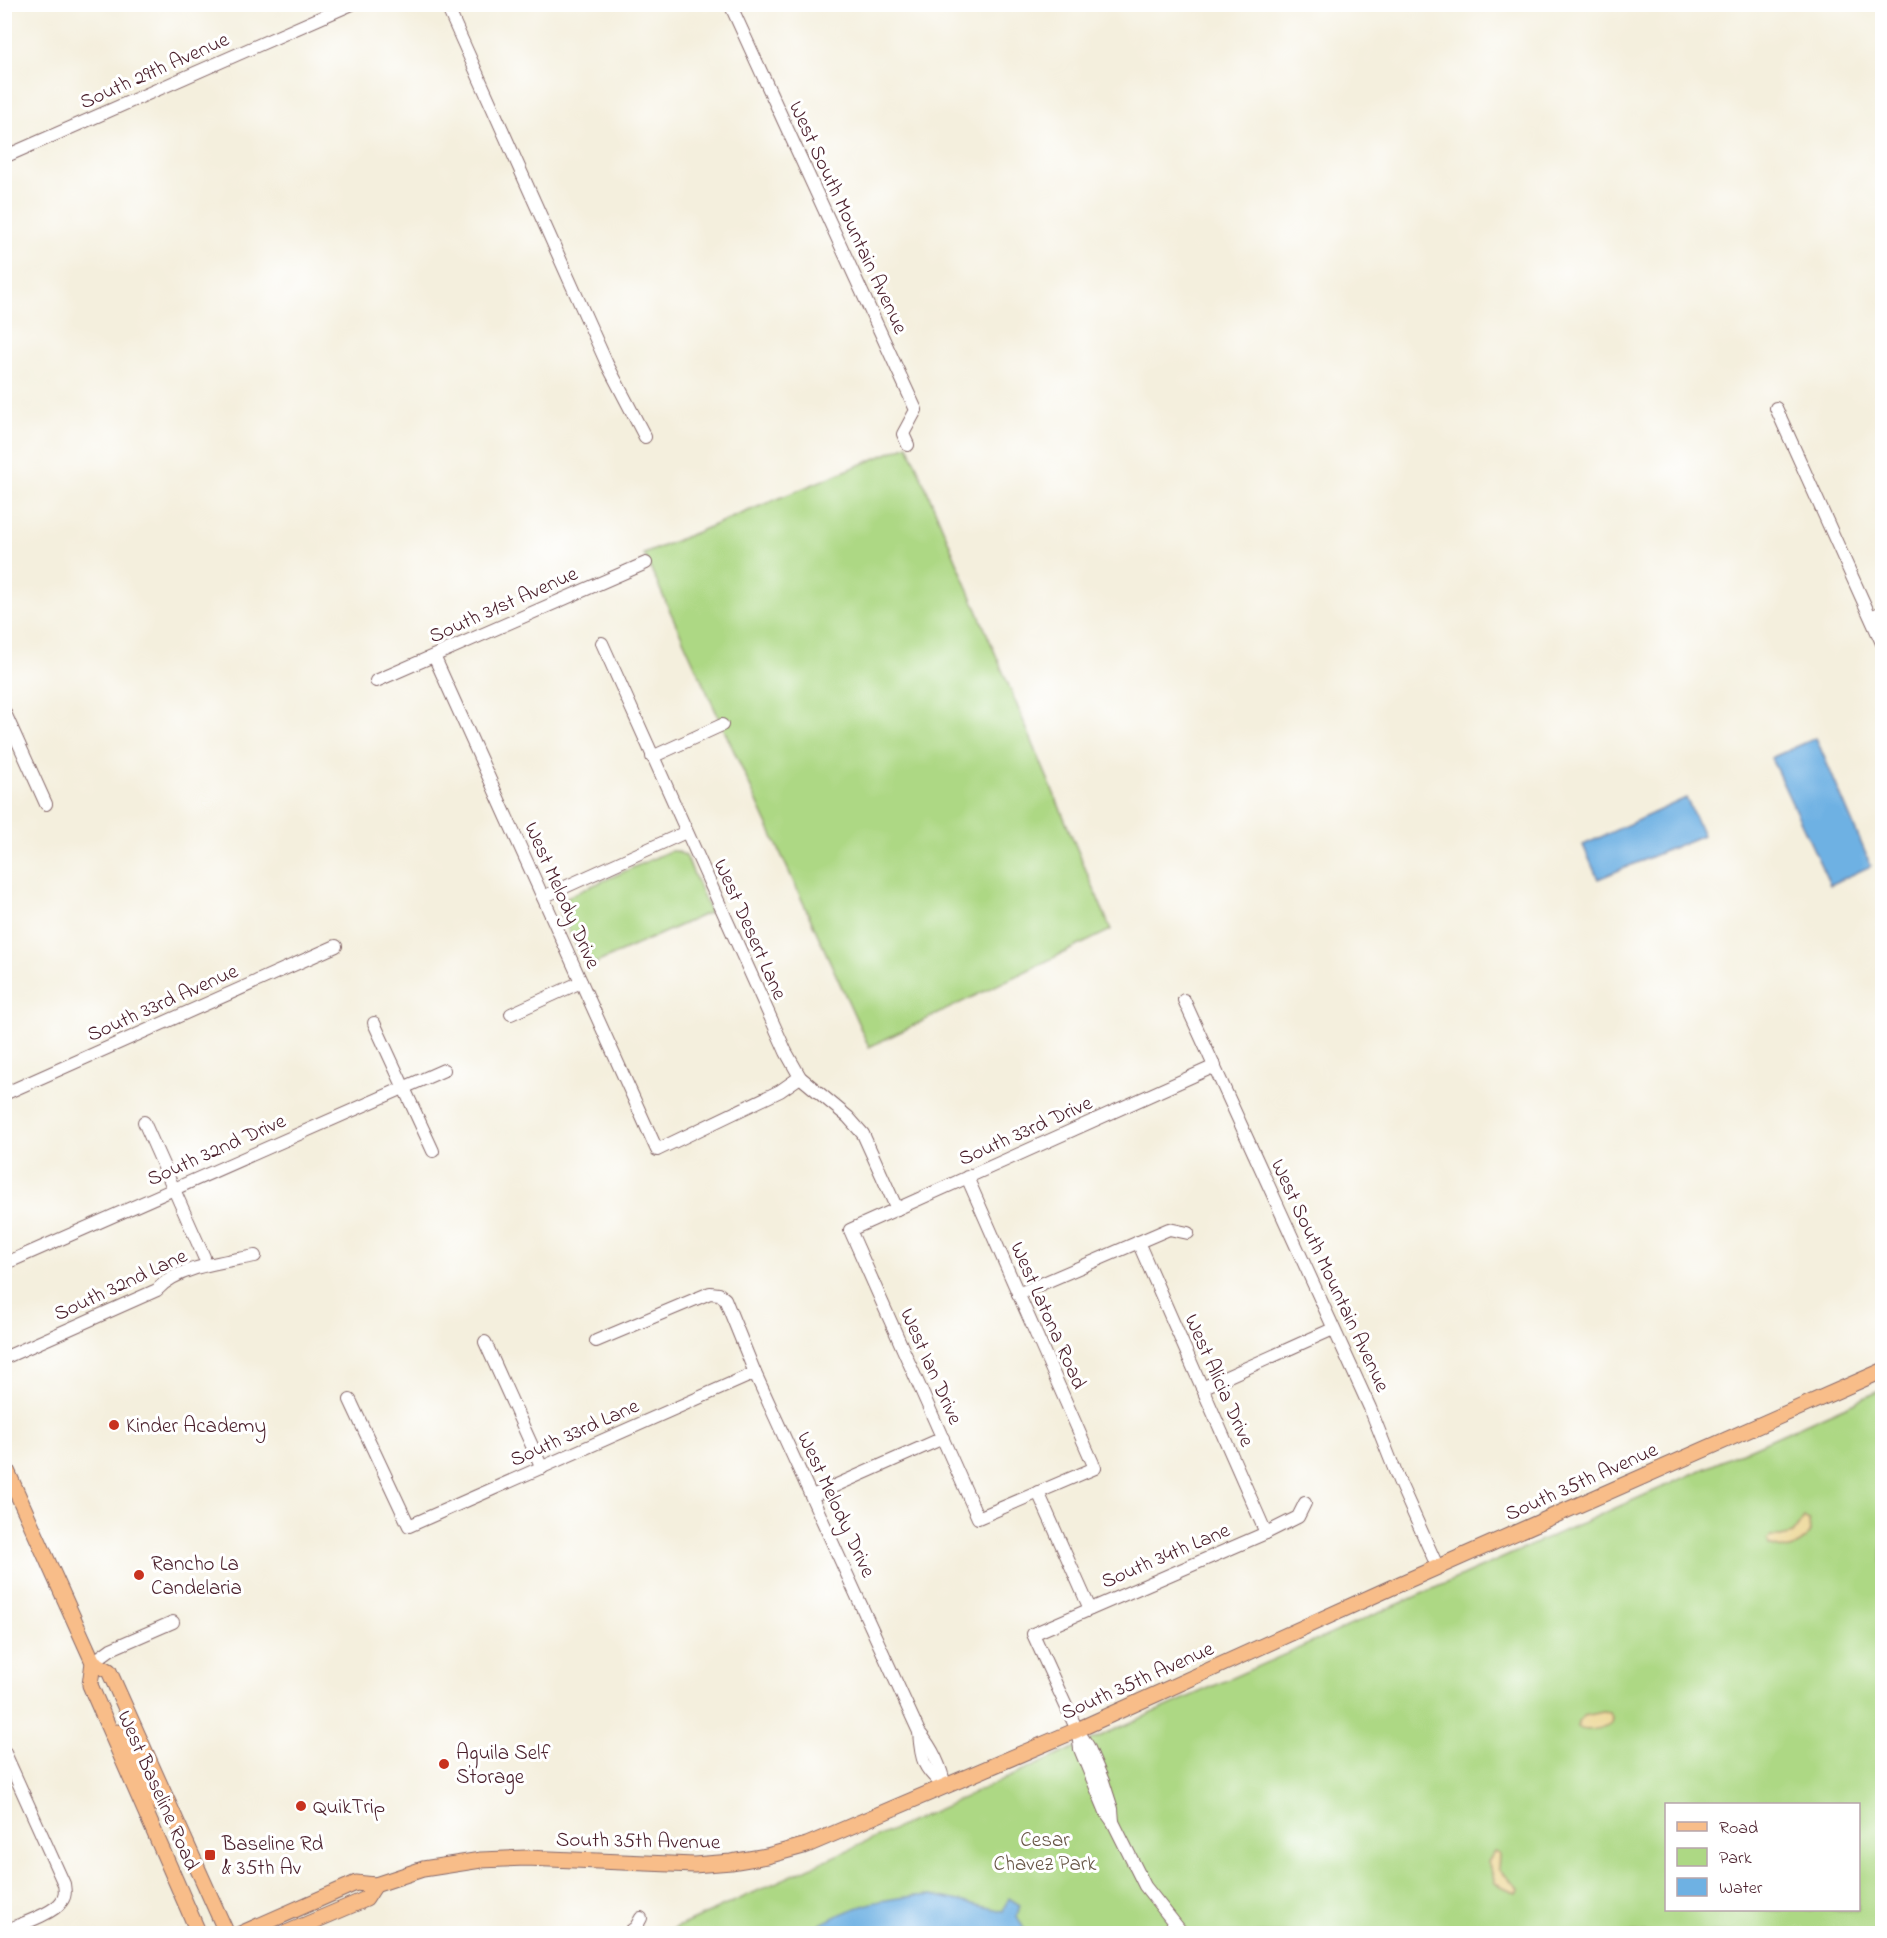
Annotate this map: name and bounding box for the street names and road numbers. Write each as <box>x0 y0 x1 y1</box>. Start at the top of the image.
street label: South 29th Avenue <box>75 25 235 118</box>
street label: West South Mountain Avenue <box>780 96 915 340</box>
street label: South 31st Avenue <box>425 559 583 652</box>
street label: West Melody Drive <box>514 818 607 975</box>
street label: West Desert Lane <box>705 855 794 1006</box>
street label: South 33rd Avenue <box>83 957 244 1051</box>
street label: South 33rd Drive <box>954 1089 1098 1175</box>
street label: South 32nd Drive <box>143 1107 292 1195</box>
street label: West South Mountain Avenue <box>1262 1154 1397 1398</box>
street label: West Latona Road <box>1001 1237 1093 1394</box>
street label: South 32nd Lane <box>49 1242 193 1330</box>
street label: West Ian Drive <box>891 1304 969 1430</box>
street label: West Alicia Drive <box>1175 1310 1261 1453</box>
street label: South 33rd Lane <box>505 1392 645 1476</box>
street label: West Melody Drive <box>786 1427 882 1584</box>
street label: South 35th Avenue <box>1501 1435 1664 1530</box>
street label: South 34th Lane <box>1097 1516 1235 1597</box>
street label: South 35th Avenue <box>1057 1634 1220 1729</box>
street label: West Baseline Road <box>108 1706 206 1876</box>
street label: South 35th Avenue <box>556 1826 721 1858</box>

